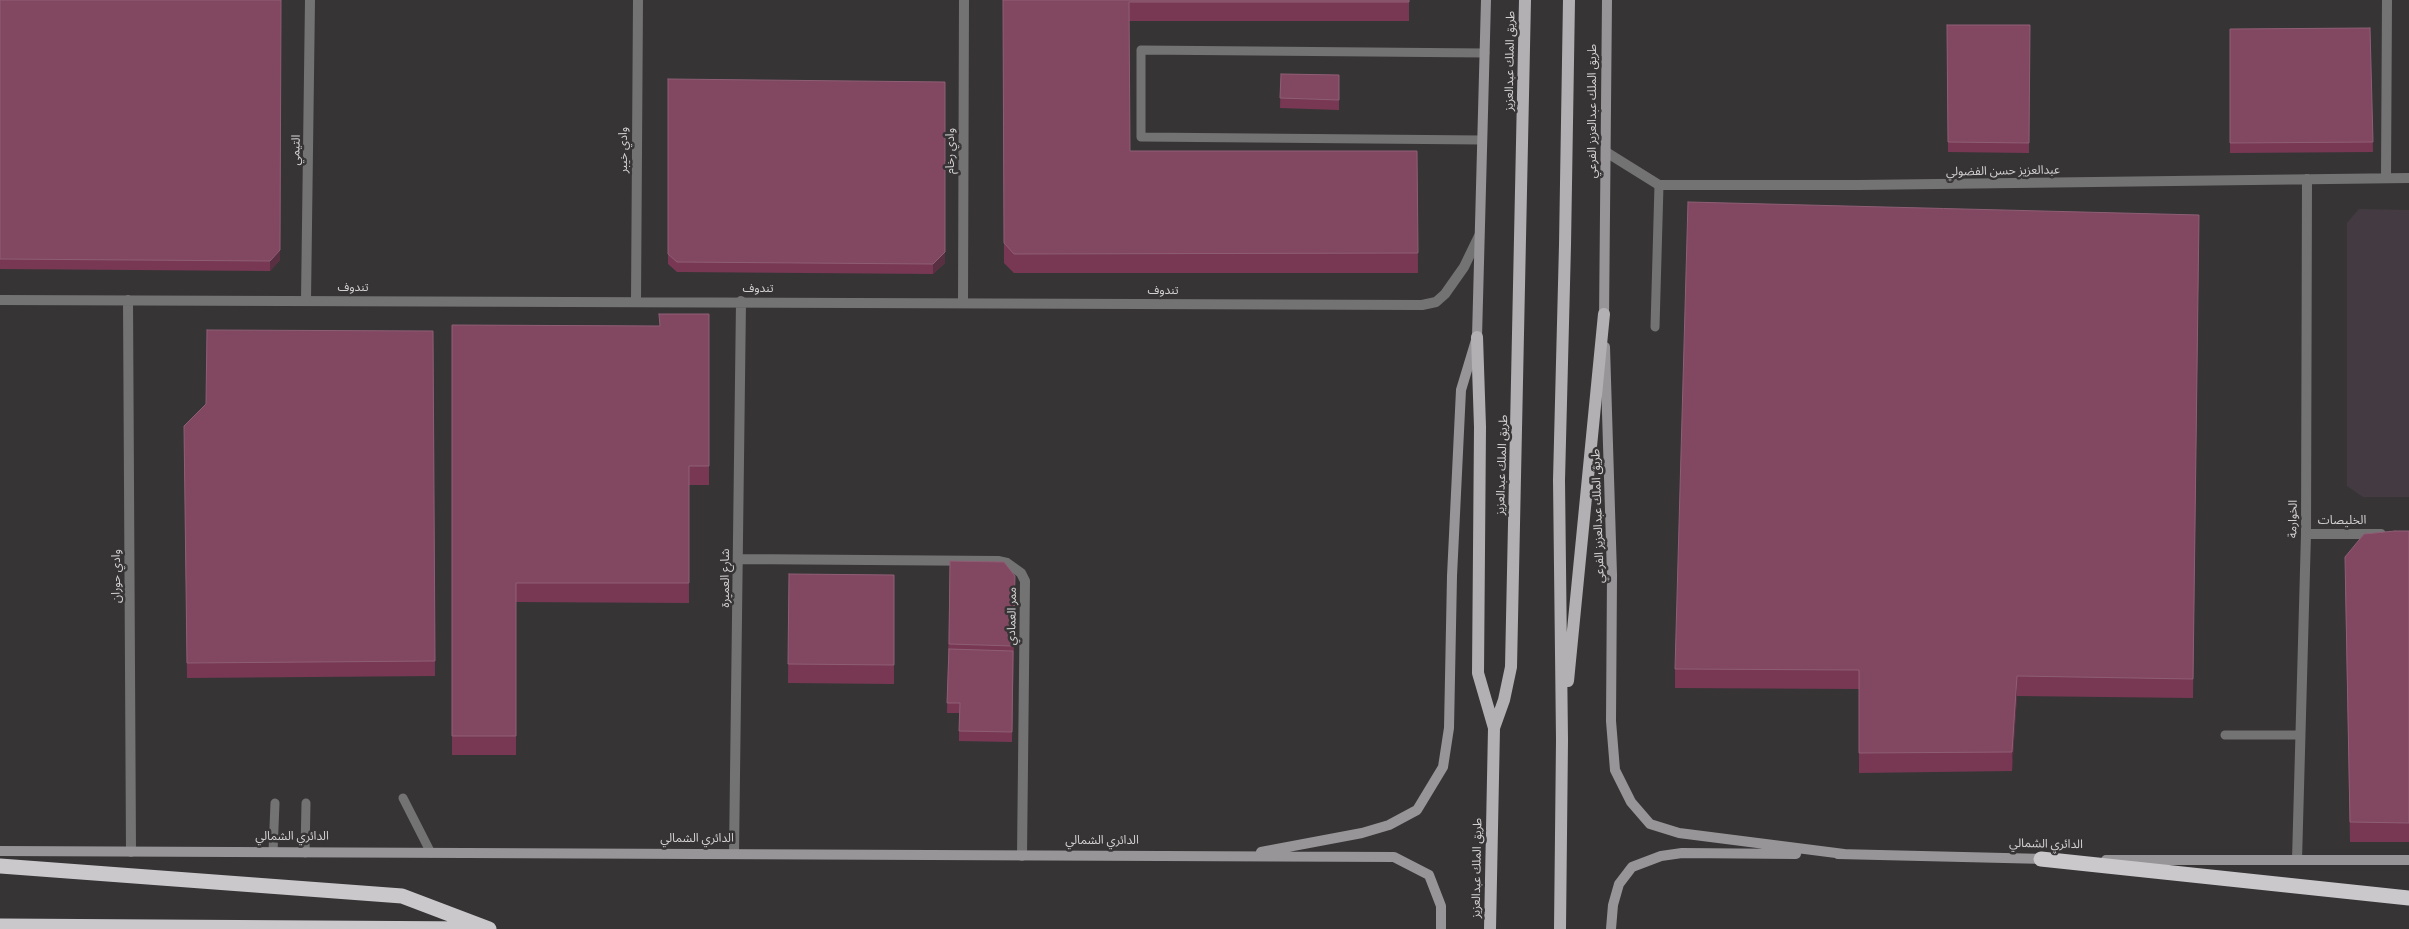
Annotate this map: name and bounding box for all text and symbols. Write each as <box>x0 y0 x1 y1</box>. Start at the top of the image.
street label: طريق الملك عبدالعزيز <box>1502 11 1518 111</box>
street label: طريق الملك عبدالعزيز الفرعي <box>1586 44 1600 178</box>
street label: وادي خيبر <box>617 127 631 173</box>
street label: وادي رخام <box>944 128 958 174</box>
street label: التيمي <box>289 135 303 165</box>
street label: عبدالعزيز حسن الفضولي <box>1946 163 2060 179</box>
street label: تندوف <box>337 281 369 295</box>
street label: تندوف <box>742 282 774 296</box>
street label: تندوف <box>1147 284 1179 298</box>
street label: طريق الملك عبدالعزيز <box>1493 415 1511 515</box>
street label: طريق الملك عبدالعزيز الفرعي <box>1588 449 1608 583</box>
street label: الخوارمة <box>2285 500 2301 538</box>
street label: الخليصات <box>2318 514 2366 528</box>
street label: وادي حوران <box>110 549 124 603</box>
street label: شارع العميرة <box>719 549 733 607</box>
street label: ممر العمادي <box>1004 587 1020 645</box>
street label: طريق الملك عبدالعزيز <box>1469 818 1485 918</box>
street label: الدائري الشمالي <box>255 830 329 844</box>
street label: الدائري الشمالي <box>660 832 734 846</box>
street label: الدائري الشمالي <box>1065 834 1139 848</box>
street label: الدائري الشمالي <box>2009 836 2083 852</box>

